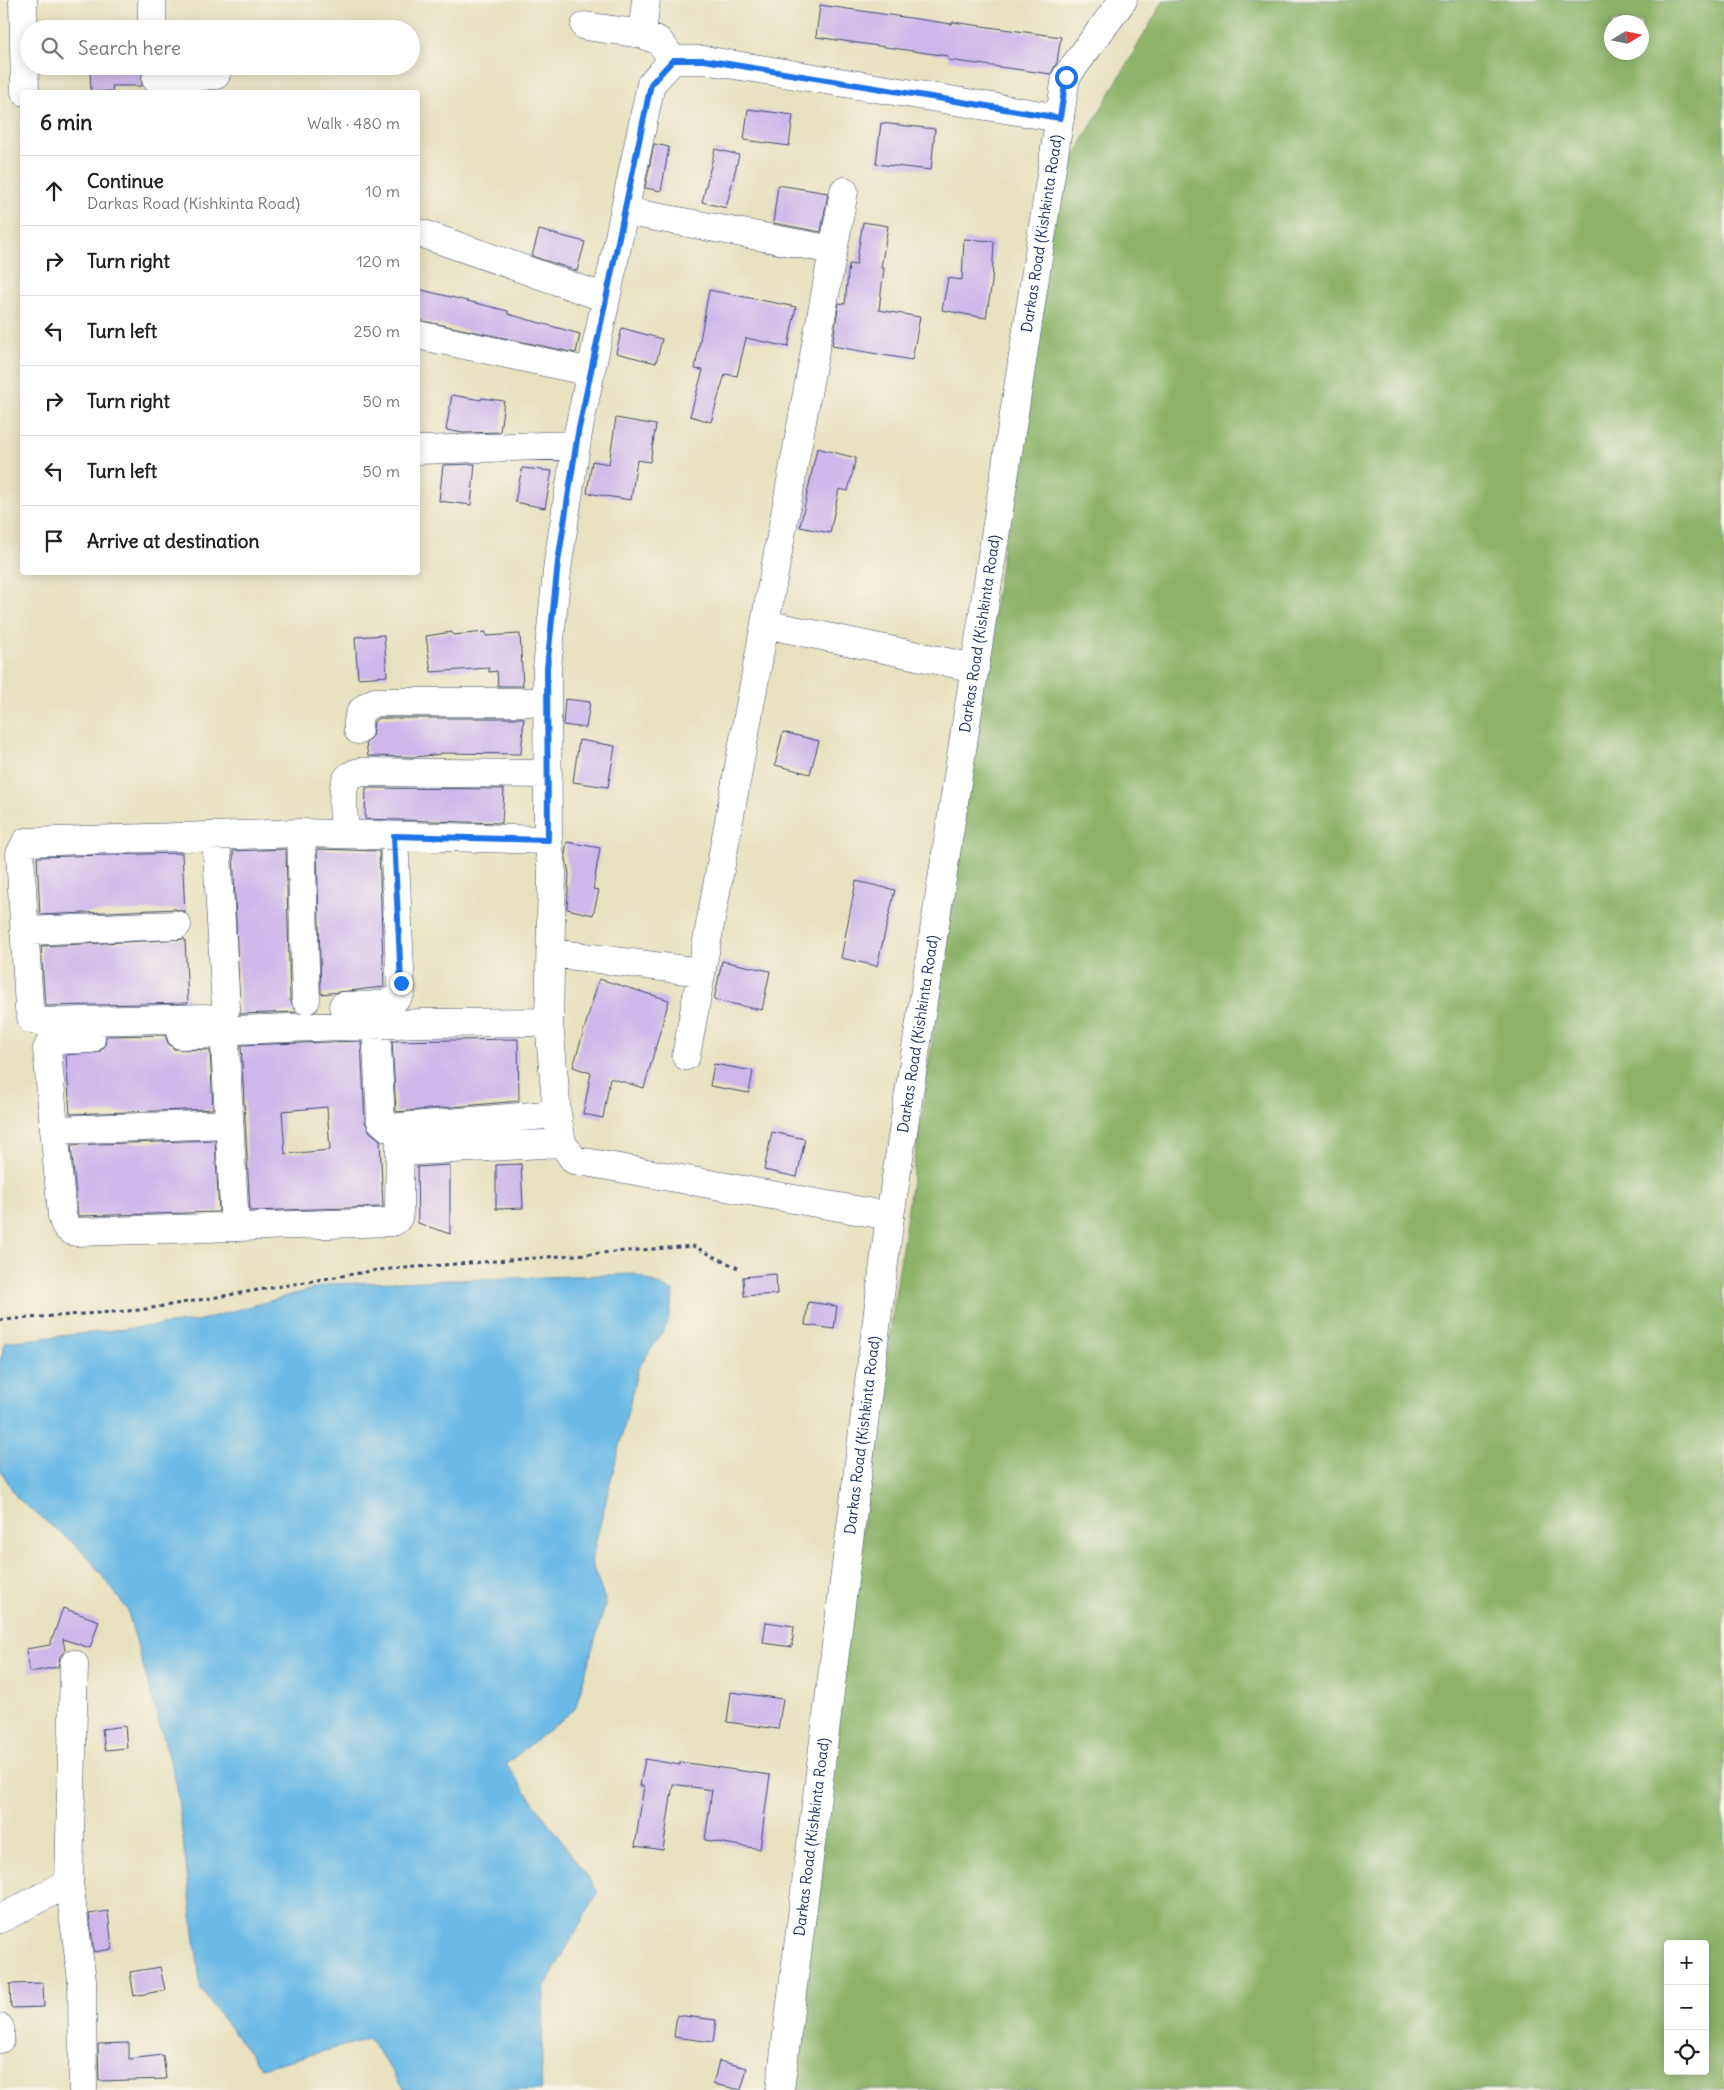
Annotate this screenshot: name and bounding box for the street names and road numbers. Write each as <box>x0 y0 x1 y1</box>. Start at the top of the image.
street label: Darkas Road (Kishkinta Road) <box>1017 133 1066 334</box>
street label: Darkas Road (Kishkinta Road) <box>955 534 1004 734</box>
street label: Darkas Road (Kishkinta Road) <box>893 934 942 1134</box>
street label: Darkas Road (Kishkinta Road) <box>840 1335 884 1535</box>
street label: Darkas Road (Kishkinta Road) <box>789 1737 833 1937</box>

